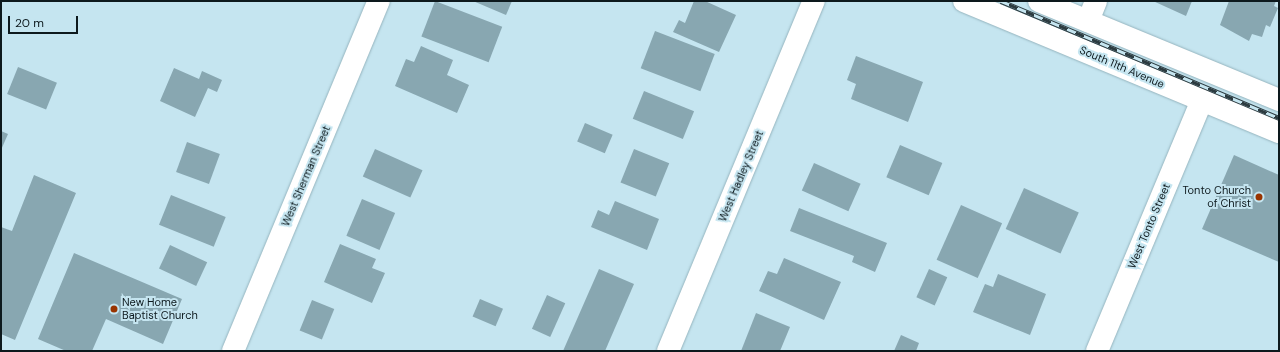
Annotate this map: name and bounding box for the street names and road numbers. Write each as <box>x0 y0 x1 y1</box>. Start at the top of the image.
street label: South 11th Avenue <box>1078 43 1166 91</box>
street label: West Sherman Street <box>279 124 333 228</box>
street label: West Hadley Street <box>716 128 766 224</box>
street label: West Tonto Street <box>1125 181 1173 271</box>

